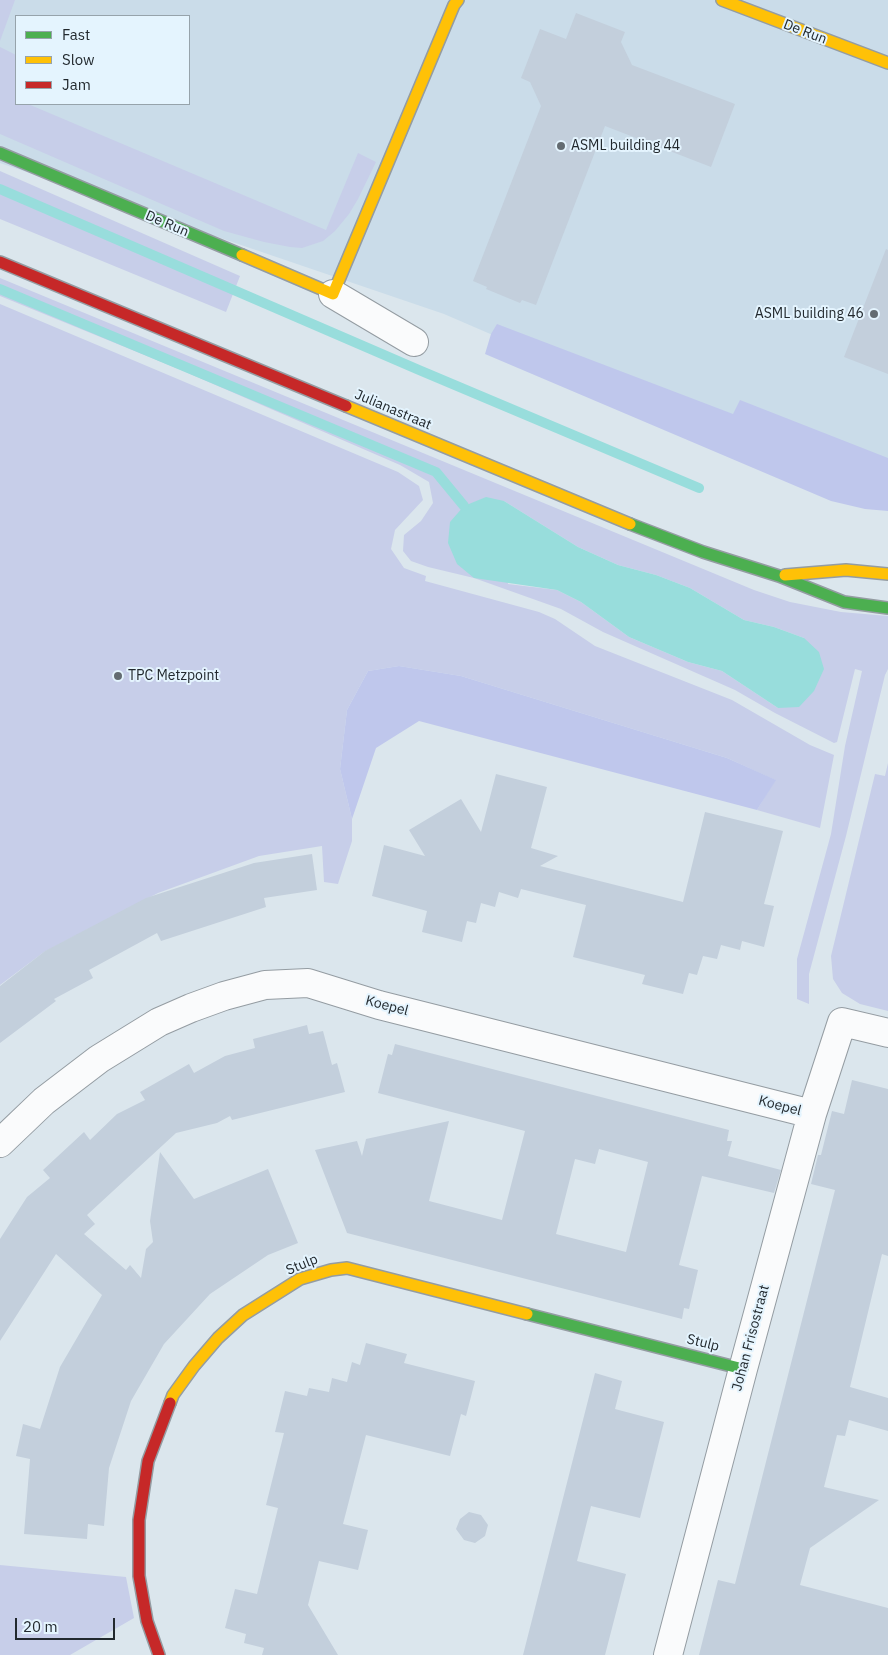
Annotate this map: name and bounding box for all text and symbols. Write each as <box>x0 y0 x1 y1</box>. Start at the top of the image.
legend <box>15 15 190 105</box>
street label: De Run <box>781 16 829 48</box>
text: Fast <box>62 25 90 44</box>
text: Slow <box>62 50 95 69</box>
text: Jam <box>62 75 91 94</box>
place label: ASML building 44 <box>571 138 680 154</box>
marker: ASML building 44 <box>555 140 567 152</box>
street label: De Run <box>143 207 191 241</box>
place label: ASML building 46 <box>755 306 864 322</box>
marker: ASML building 46 <box>868 308 880 320</box>
street label: Julianastraat <box>352 386 434 434</box>
place label: TPC Metzpoint <box>128 668 219 684</box>
marker: TPC Metzpoint <box>112 670 124 682</box>
street label: Koepel <box>364 992 410 1020</box>
street label: Koepel <box>757 1092 803 1120</box>
street label: Stulp <box>284 1251 320 1279</box>
street label: Johan Frisostraat <box>729 1283 773 1393</box>
street label: Stulp <box>685 1331 721 1355</box>
scale bar <box>18 1608 118 1640</box>
text: 20 m <box>23 1617 58 1636</box>

